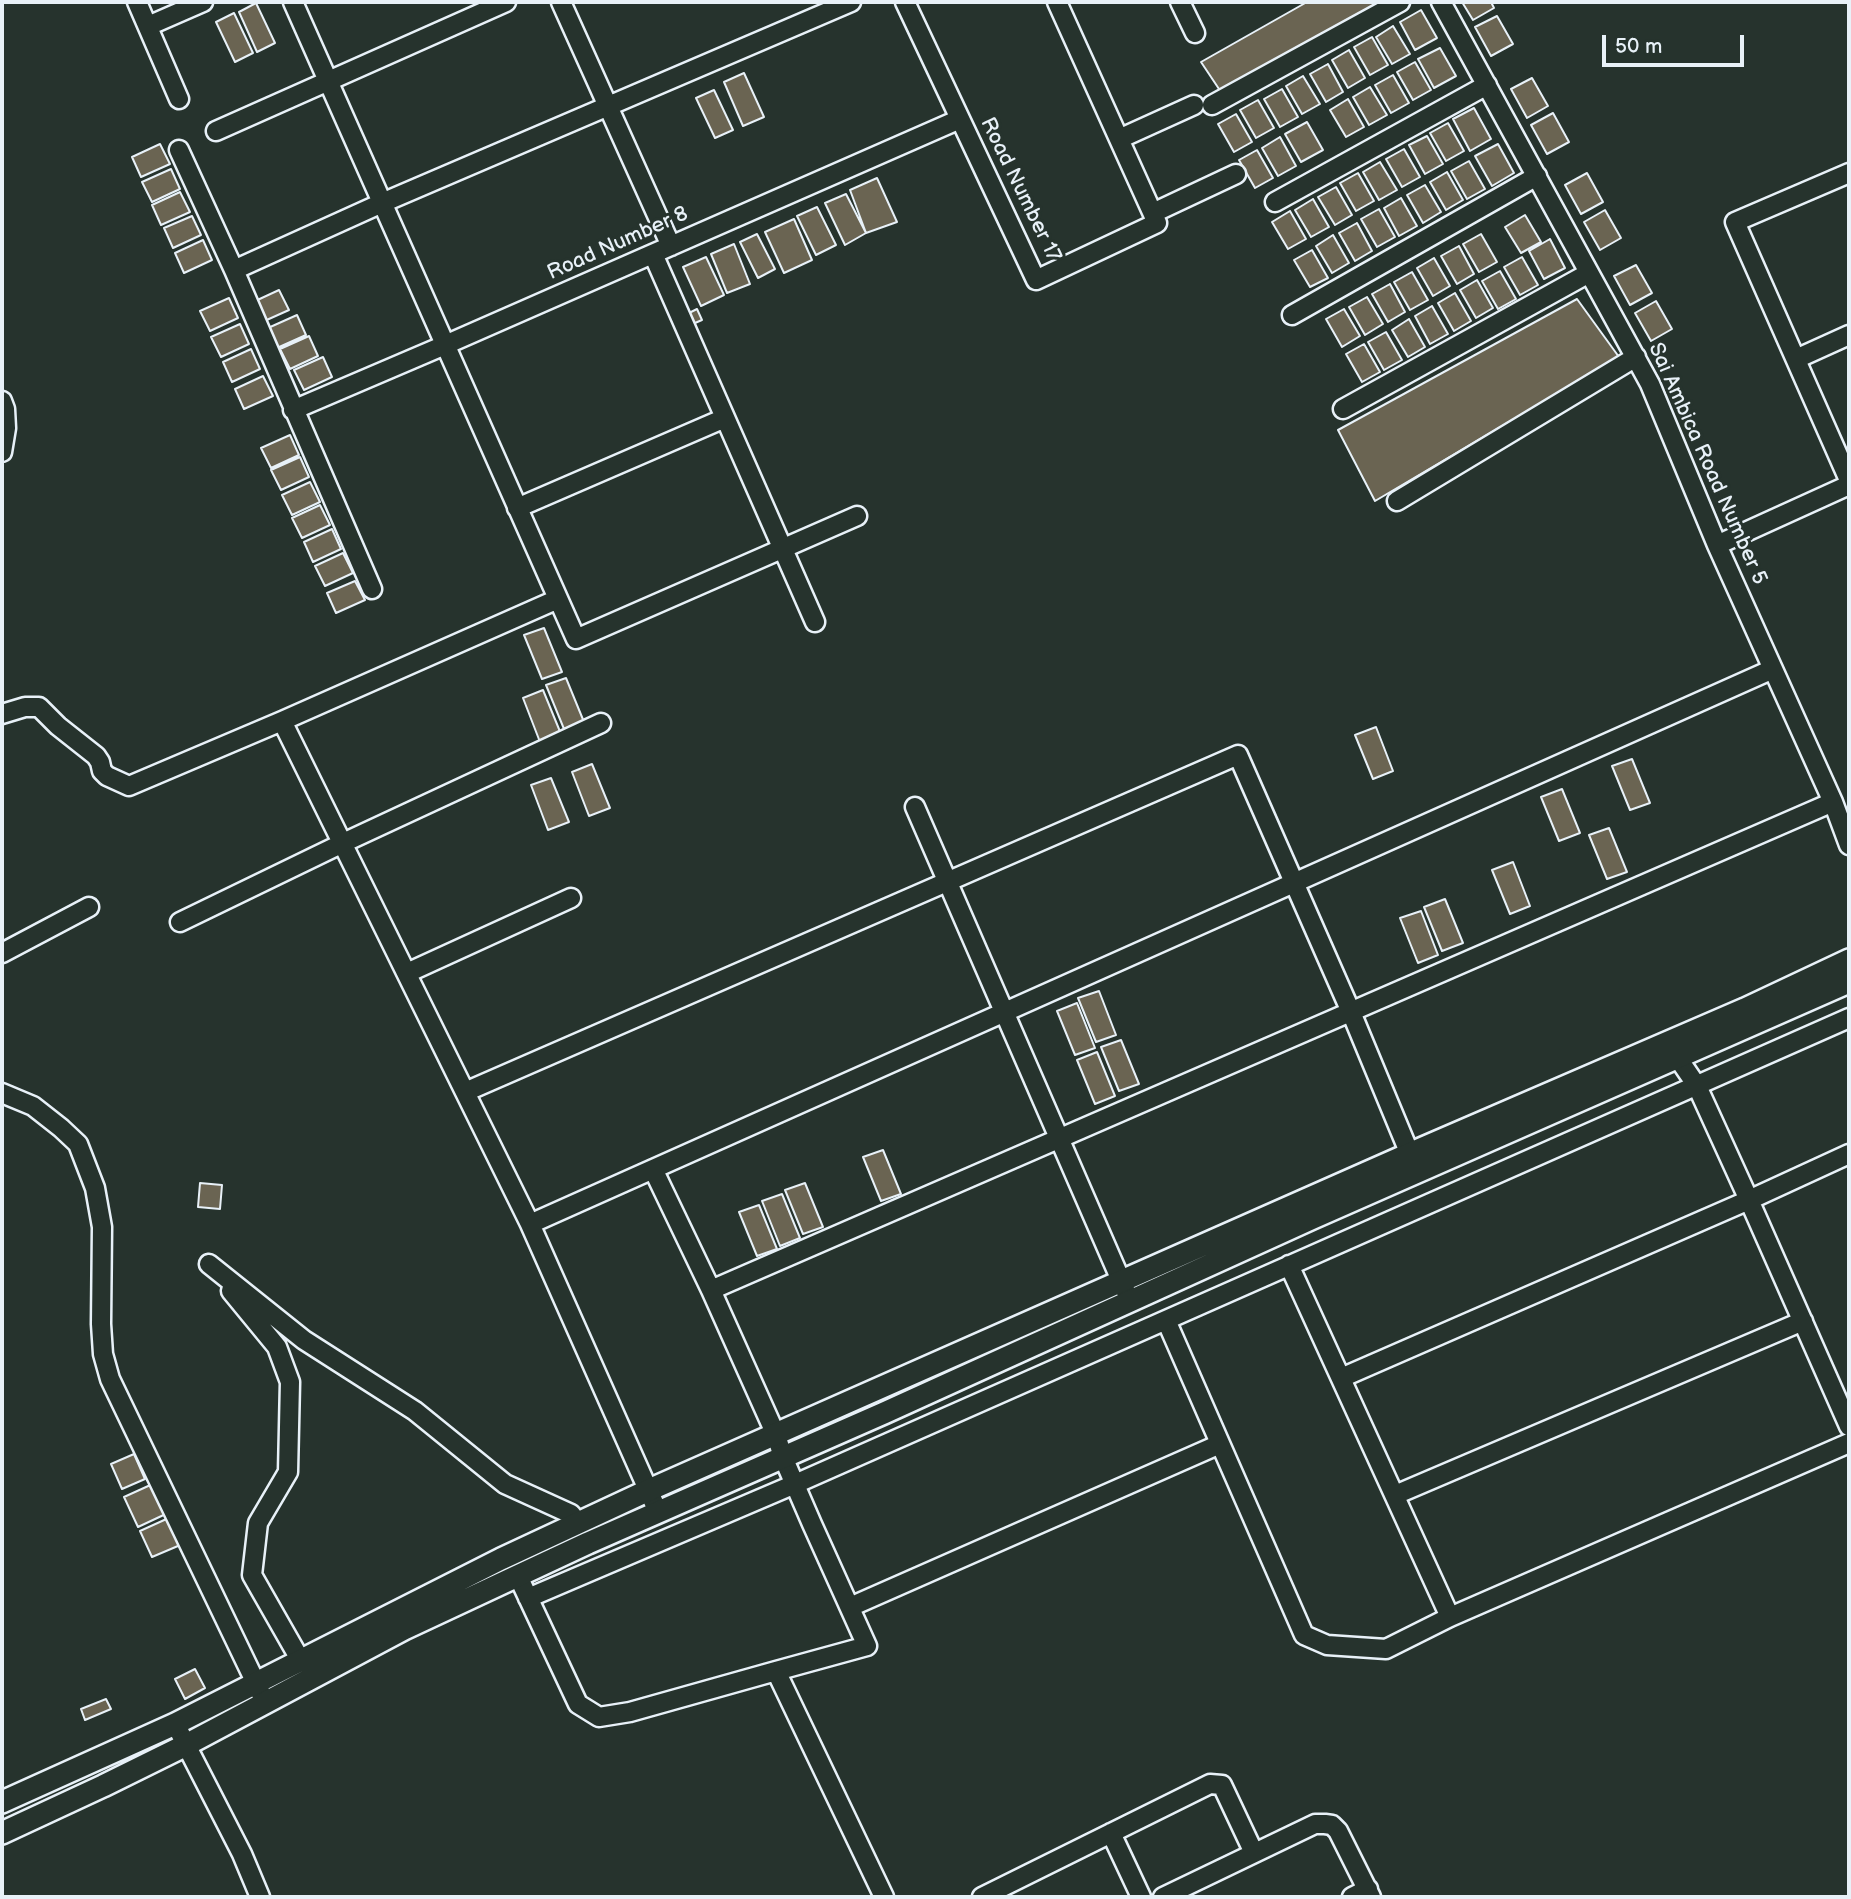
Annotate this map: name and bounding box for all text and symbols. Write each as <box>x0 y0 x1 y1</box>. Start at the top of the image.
scale bar <box>1606 21 1748 65</box>
text: 50 m <box>1615 34 1662 59</box>
street label: Road Number 17 <box>974 114 1066 266</box>
street label: Road Number 8 <box>544 202 692 286</box>
street label: Sai Ambica Road Number 5 <box>1642 339 1772 589</box>

